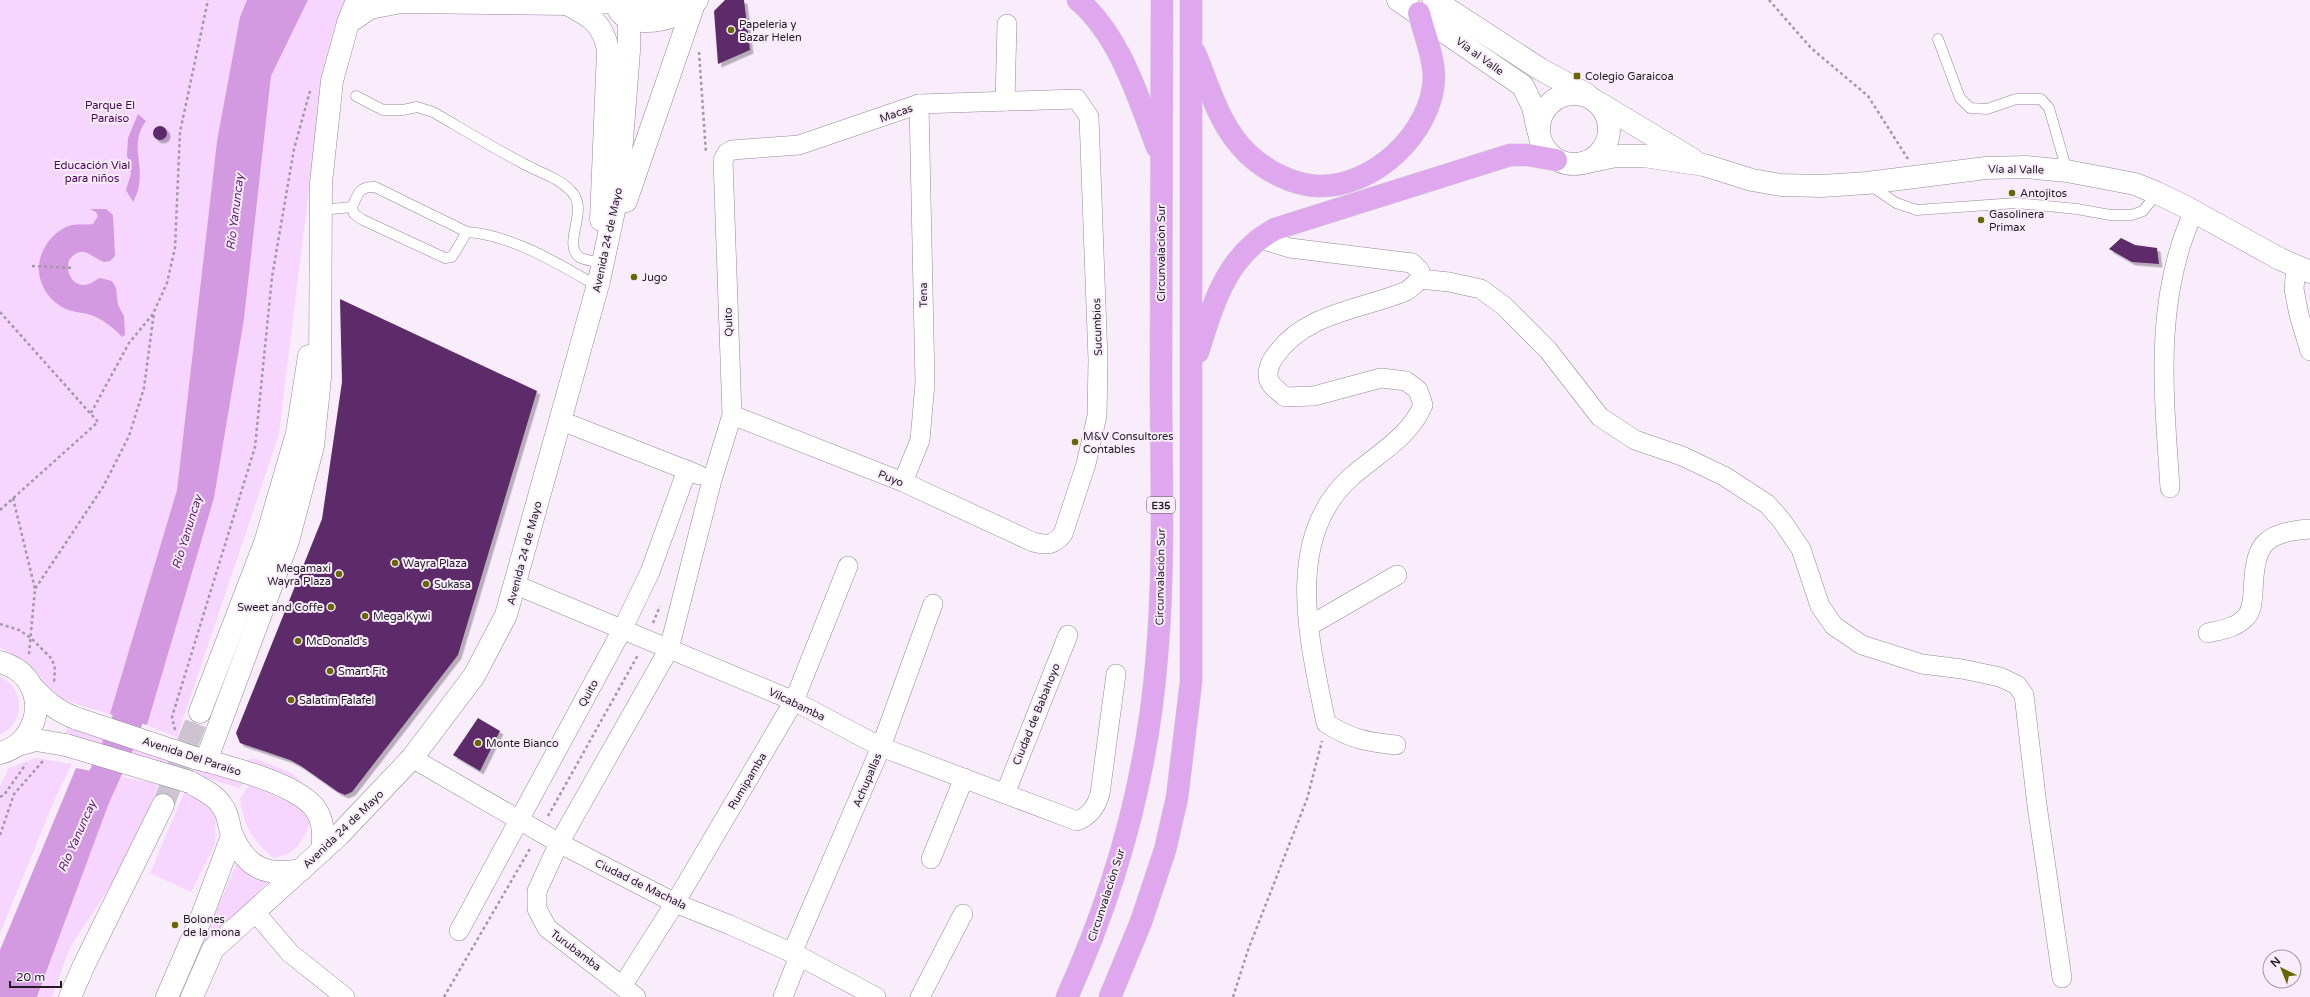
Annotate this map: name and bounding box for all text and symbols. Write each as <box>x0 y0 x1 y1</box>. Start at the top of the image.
place label: Papeleria y Bazar Helen <box>739 18 802 44</box>
marker: Papeleria y Bazar Helen <box>726 25 736 35</box>
street label: Vía al Valle <box>1453 35 1506 78</box>
place label: Colegio Garaicoa <box>1585 70 1674 83</box>
marker: Colegio Garaicoa <box>1572 71 1582 81</box>
park label: Parque El Paraíso <box>85 99 135 125</box>
street label: Macas <box>878 102 914 125</box>
park label: Educación Vial para niños <box>54 159 130 185</box>
street label: Vía al Valle <box>1988 163 2044 176</box>
water label: Río Yanuncay <box>223 172 247 251</box>
street label: Avenida 24 de Mayo <box>590 186 625 294</box>
place label: Antojitos <box>2020 187 2067 200</box>
marker: Antojitos <box>2007 188 2017 198</box>
street label: Circunvalación Sur <box>1155 204 1168 301</box>
place label: Gasolinera Primax <box>1989 208 2044 234</box>
marker: Gasolinera Primax <box>1976 215 1986 225</box>
place label: Jugo <box>642 271 668 284</box>
marker: Jugo <box>629 272 639 282</box>
street label: Tena <box>917 282 930 308</box>
street label: Sucumbios <box>1090 298 1105 356</box>
street label: Quito <box>721 307 736 337</box>
place label: M&V Consultores Contables <box>1083 430 1174 456</box>
marker: M&V Consultores Contables <box>1070 437 1080 447</box>
street label: Puyo <box>876 467 906 490</box>
water label: Río Yanuncay <box>169 492 205 571</box>
road number: E35 <box>1147 497 1175 513</box>
street label: Avenida 24 de Mayo <box>504 499 545 607</box>
street label: Circunvalación Sur <box>1153 528 1168 626</box>
place label: Wayra Plaza <box>403 557 467 570</box>
marker: Wayra Plaza <box>390 558 400 568</box>
place label: Megamaxi Wayra Plaza <box>267 562 331 588</box>
marker: Megamaxi Wayra Plaza <box>334 569 344 579</box>
place label: Sukasa <box>434 578 471 591</box>
marker: Sukasa <box>421 579 431 589</box>
place label: Sweet and Coffe <box>237 601 323 614</box>
marker: Sweet and Coffe <box>326 602 336 612</box>
place label: Mega Kywi <box>373 610 430 623</box>
marker: Mega Kywi <box>360 611 370 621</box>
place label: McDonald's <box>306 635 367 648</box>
marker: McDonald's <box>293 636 303 646</box>
street label: Ciudad de Babahoyo <box>1010 661 1063 767</box>
place label: Smart Fit <box>338 665 386 678</box>
marker: Smart Fit <box>325 666 335 676</box>
street label: Quito <box>576 677 601 709</box>
street label: Vilcabamba <box>766 685 827 724</box>
place label: Salatim Falafel <box>299 694 374 707</box>
marker: Salatim Falafel <box>286 695 296 705</box>
street label: Avenida Del Paraíso <box>141 734 243 779</box>
place label: Monte Bianco <box>486 737 559 750</box>
marker: Monte Bianco <box>473 738 483 748</box>
street label: Rumipamba <box>725 751 769 812</box>
street label: Achupallas <box>850 751 885 809</box>
street label: Avenida 24 de Mayo <box>300 787 387 871</box>
water label: Río Yanuncay <box>55 797 100 874</box>
street label: Circunvalación Sur <box>1085 846 1128 943</box>
street label: Ciudad de Machala <box>593 857 689 912</box>
place label: Bolones de la mona <box>183 913 240 939</box>
marker: Bolones de la mona <box>170 920 180 930</box>
street label: Turubamba <box>548 927 604 974</box>
north arrow <box>2262 949 2302 989</box>
text: N <box>2268 954 2283 970</box>
scale bar <box>10 963 61 989</box>
text: 20 m <box>16 970 45 984</box>

